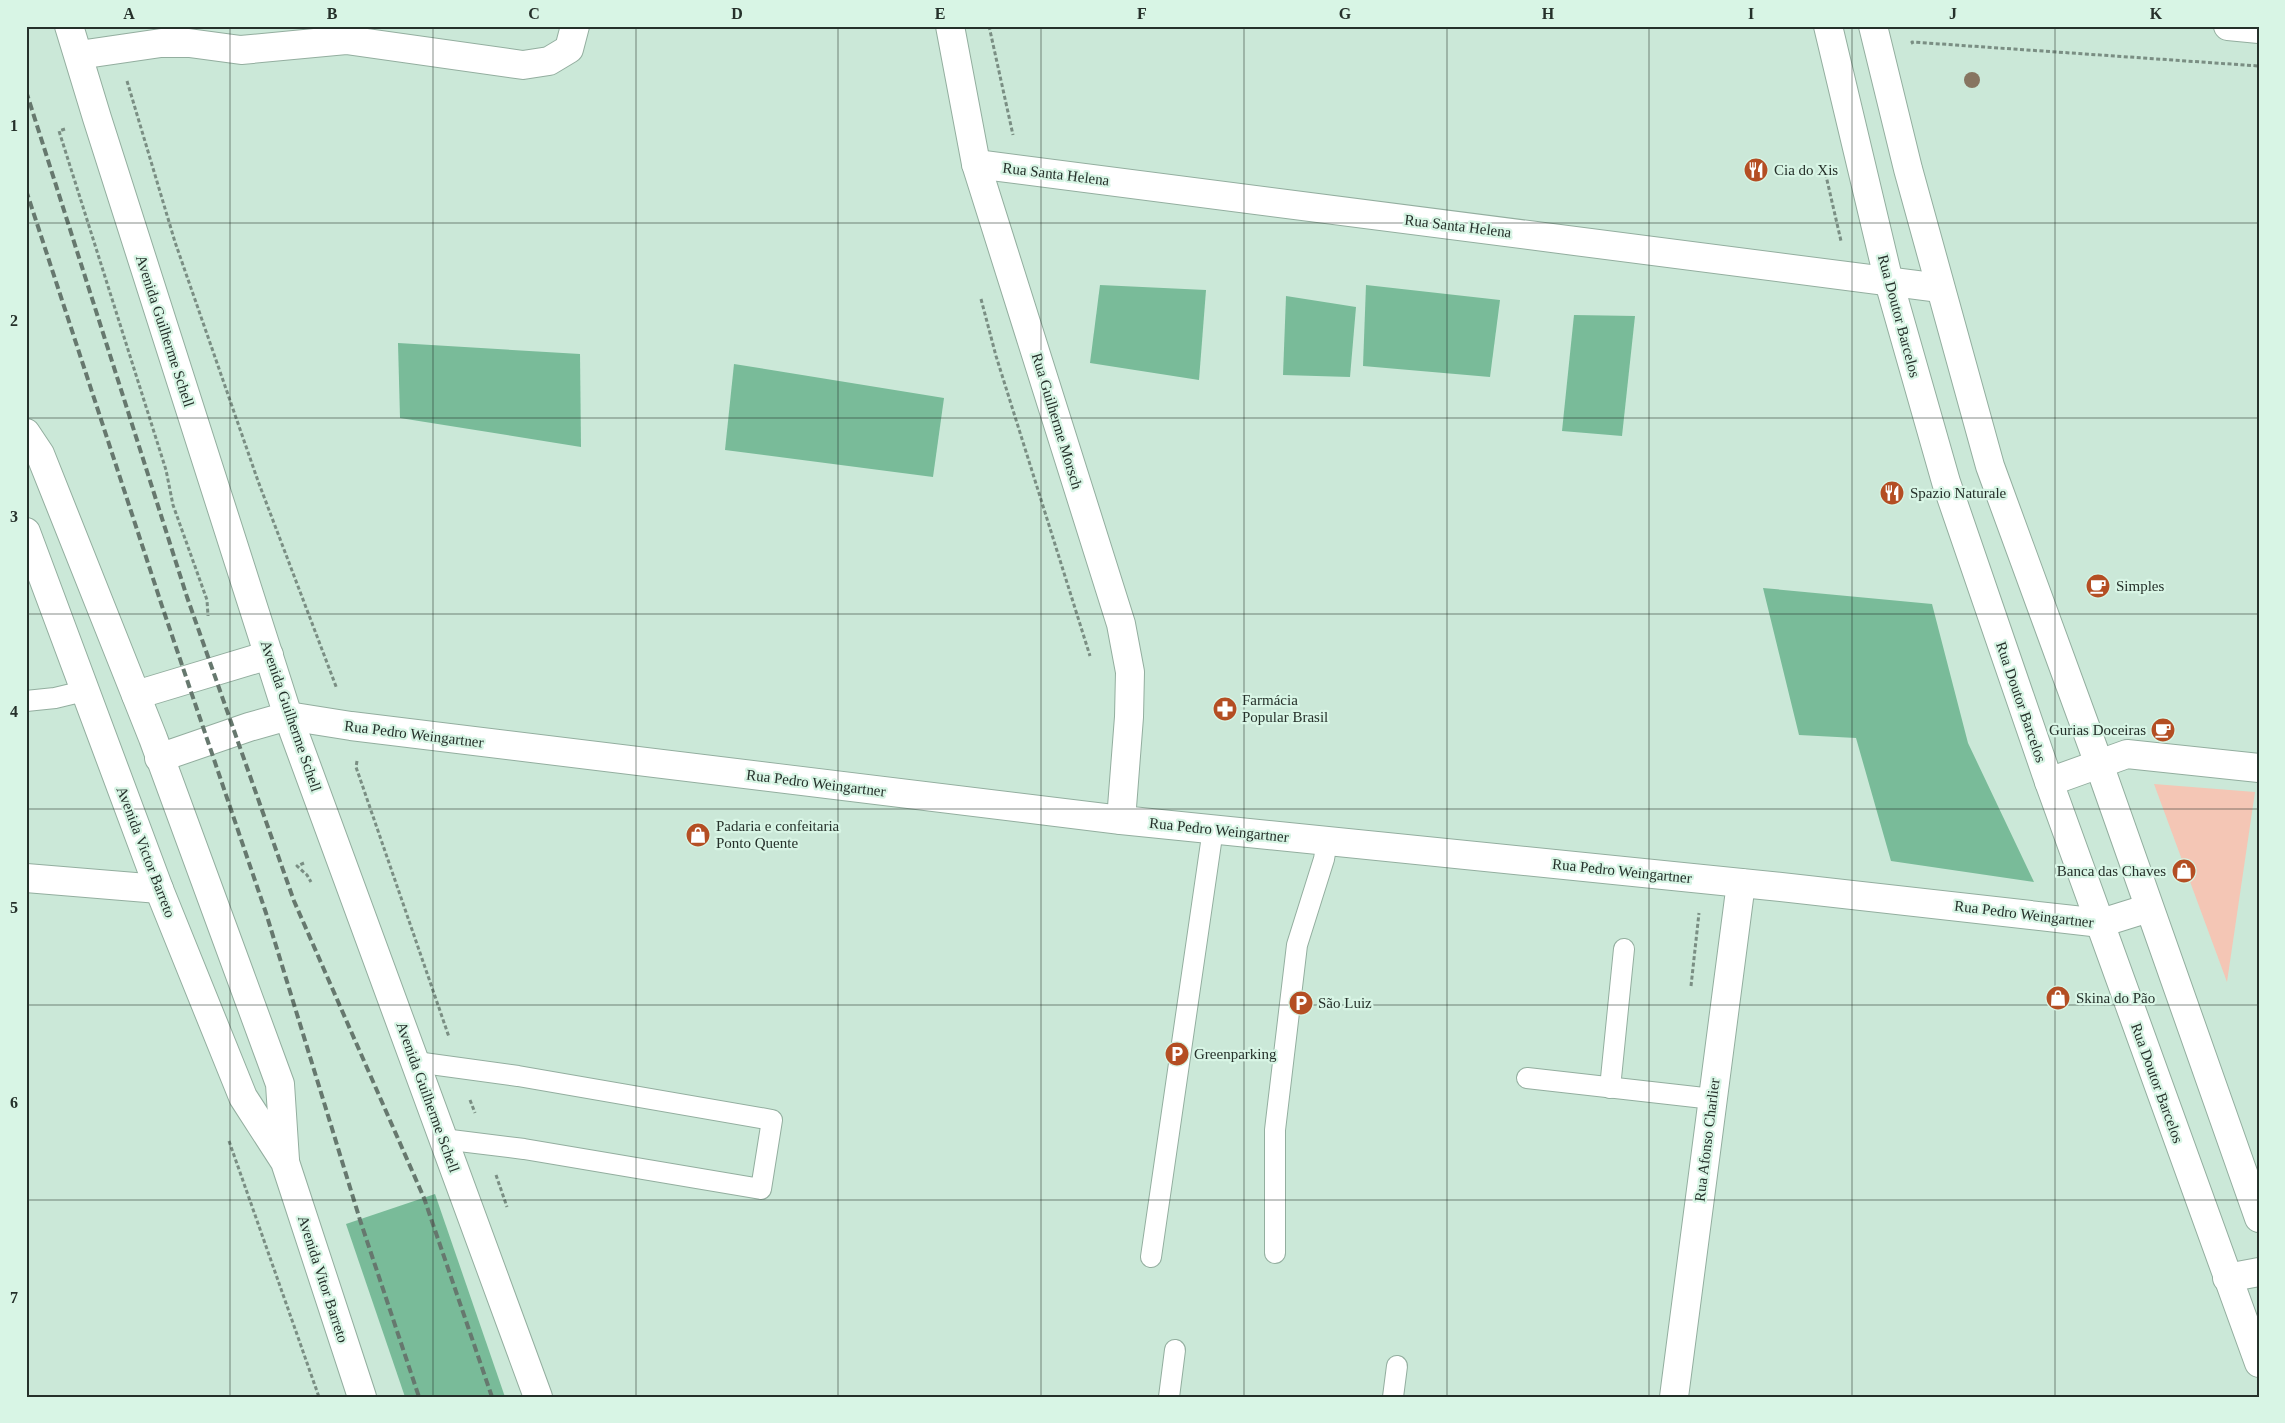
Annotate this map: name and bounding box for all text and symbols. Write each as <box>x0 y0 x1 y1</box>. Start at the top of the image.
text: A <box>123 5 135 22</box>
text: B <box>327 5 338 22</box>
text: C <box>528 5 540 22</box>
text: D <box>731 5 743 22</box>
text: E <box>935 5 945 22</box>
text: F <box>1137 5 1147 22</box>
text: G <box>1339 5 1352 22</box>
text: H <box>1542 5 1555 22</box>
text: I <box>1748 5 1754 22</box>
text: J <box>1949 5 1957 22</box>
text: K <box>2150 5 2163 22</box>
text: 1 <box>10 117 18 134</box>
restaurant icon: Cia do Xis <box>1743 157 1769 183</box>
street label: Rua Santa Helena <box>1002 160 1111 189</box>
place label: Cia do Xis <box>1774 162 1838 178</box>
street label: Rua Santa Helena <box>1404 212 1513 241</box>
street label: Avenida Guilherme Schell <box>133 253 197 409</box>
street label: Rua Doutor Barcelos <box>1875 253 1923 379</box>
text: 2 <box>10 312 18 329</box>
street label: Rua Guilherme Morsch <box>1029 351 1086 492</box>
restaurant icon: Spazio Naturale <box>1879 480 1905 506</box>
place label: Spazio Naturale <box>1910 485 2007 501</box>
text: 3 <box>10 508 18 525</box>
cafe icon: Simples <box>2085 573 2111 599</box>
place label: Simples <box>2116 578 2165 594</box>
street label: Avenida Guilherme Schell <box>258 638 324 794</box>
street label: Rua Doutor Barcelos <box>1993 640 2049 765</box>
place label: Farmácia Popular Brasil <box>1242 692 1328 725</box>
pharmacy icon: Farmácia Popular Brasil <box>1212 696 1238 722</box>
text: 4 <box>10 703 18 720</box>
cafe icon: Gurias Doceiras <box>2150 717 2176 743</box>
street label: Rua Pedro Weingartner <box>343 718 485 750</box>
place label: Gurias Doceiras <box>2049 722 2146 738</box>
street label: Rua Pedro Weingartner <box>745 767 887 799</box>
street label: Avenida Victor Barreto <box>114 784 178 920</box>
street label: Rua Pedro Weingartner <box>1148 815 1290 845</box>
place label: Padaria e confeitaria Ponto Quente <box>716 818 840 851</box>
shop icon: Padaria e confeitaria Ponto Quente <box>685 822 711 848</box>
street label: Rua Pedro Weingartner <box>1551 856 1693 886</box>
shop icon: Banca das Chaves <box>2171 858 2197 884</box>
place label: Banca das Chaves <box>2057 863 2166 879</box>
street label: Rua Pedro Weingartner <box>1953 898 2095 930</box>
text: 5 <box>10 899 18 916</box>
shop icon: Skina do Pão <box>2045 985 2071 1011</box>
parking icon: São Luiz <box>1288 990 1314 1016</box>
place label: Skina do Pão <box>2076 990 2155 1006</box>
place label: São Luiz <box>1318 995 1372 1011</box>
street label: Avenida Guilherme Schell <box>393 1020 463 1174</box>
street label: Rua Doutor Barcelos <box>2128 1021 2186 1145</box>
parking icon: Greenparking <box>1164 1041 1190 1067</box>
place label: Greenparking <box>1194 1046 1277 1062</box>
street label: Rua Afonso Charlier <box>1691 1077 1723 1203</box>
text: 6 <box>10 1094 18 1111</box>
street label: Avenida Vitor Barreto <box>295 1213 351 1345</box>
text: 7 <box>10 1289 18 1306</box>

